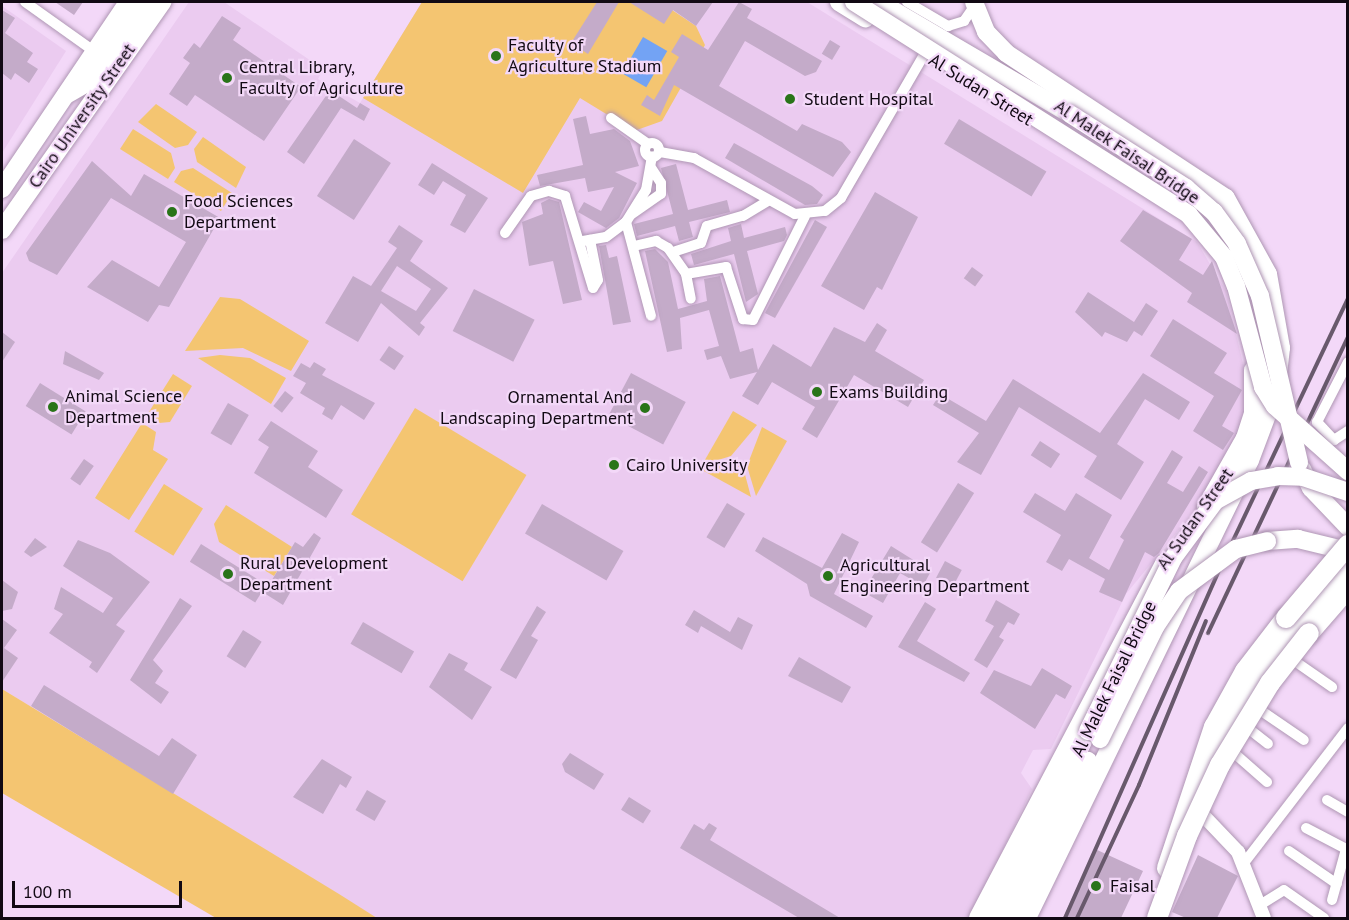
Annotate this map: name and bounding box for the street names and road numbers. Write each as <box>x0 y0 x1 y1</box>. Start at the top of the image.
street label: Cairo University Street <box>24 39 140 193</box>
street label: Al Sudan Street <box>925 49 1037 131</box>
street label: Al Malek Faisal Bridge <box>1050 95 1204 209</box>
street label: Al Sudan Street <box>1152 464 1238 574</box>
street label: Al Malek Faisal Bridge <box>1067 597 1161 761</box>

